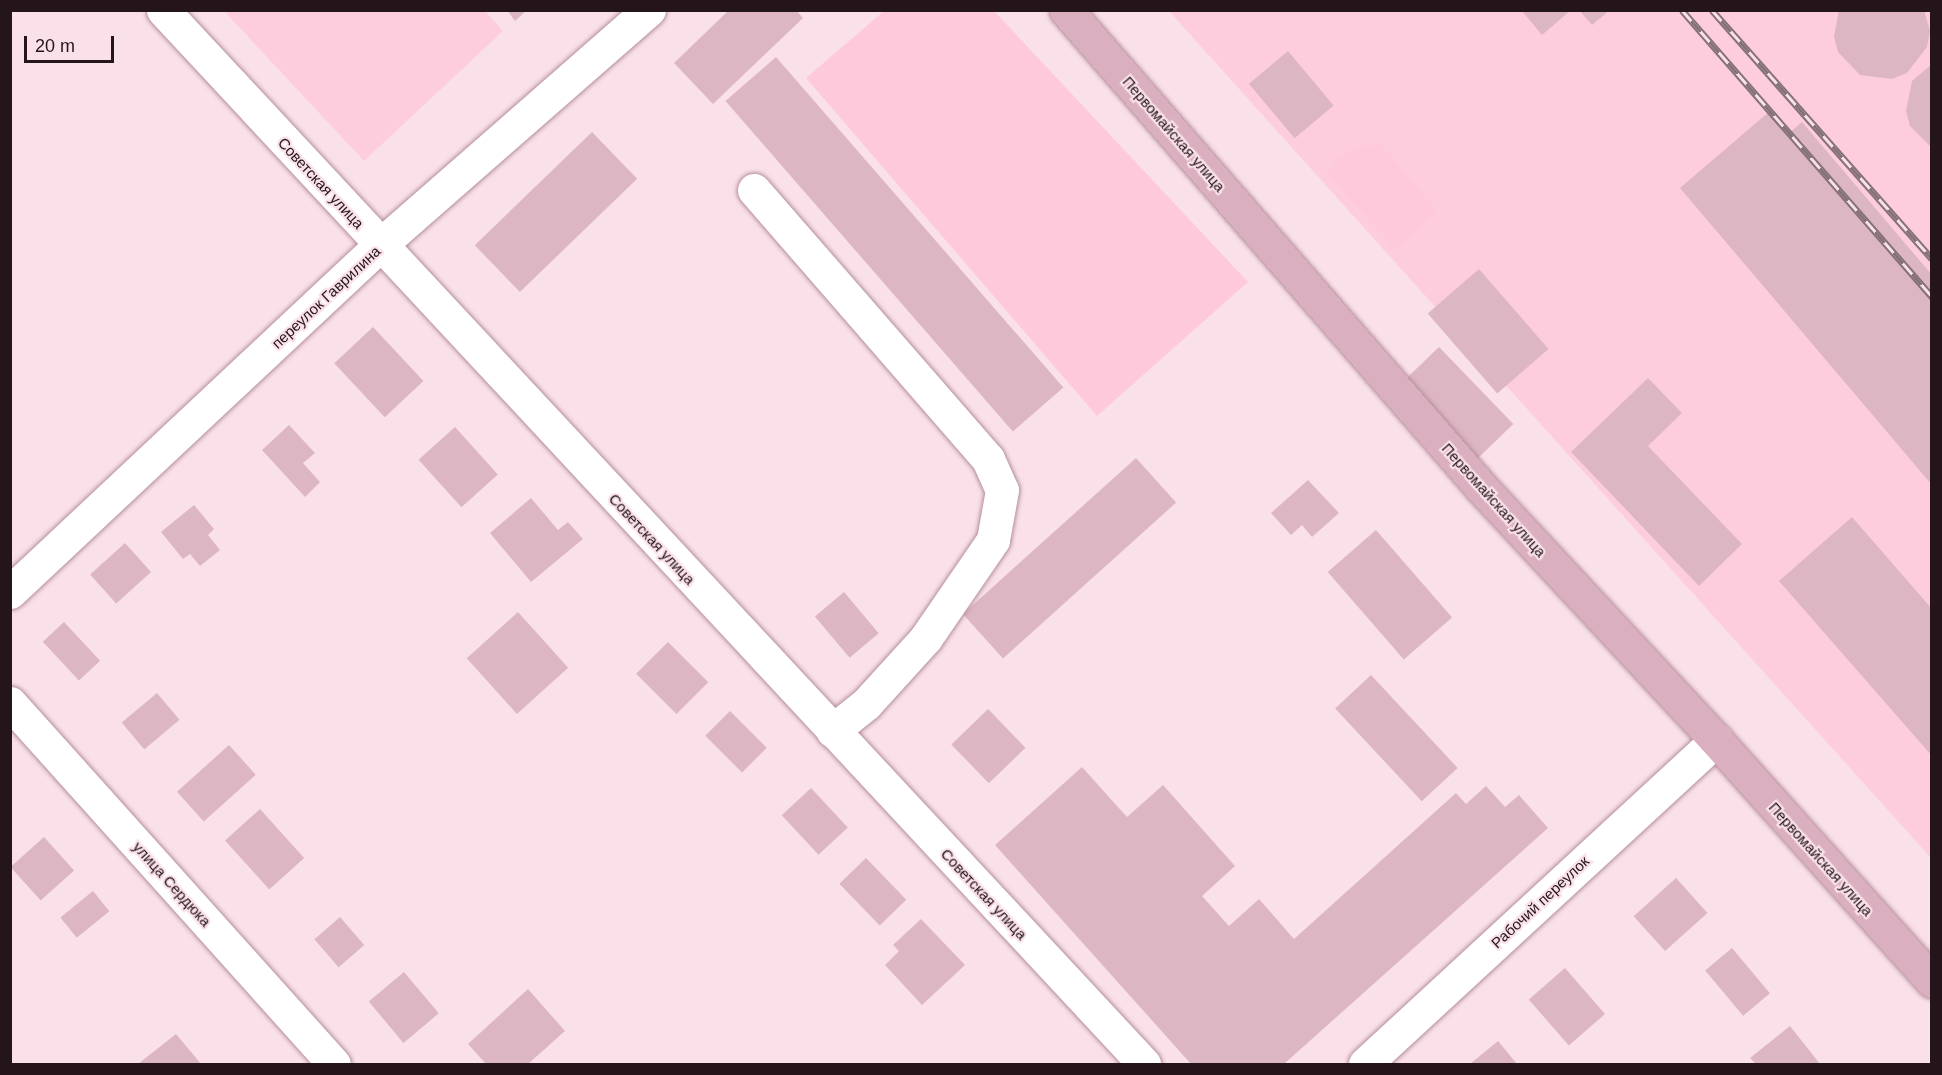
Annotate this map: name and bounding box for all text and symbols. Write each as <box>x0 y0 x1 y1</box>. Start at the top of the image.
scale bar <box>27 24 117 62</box>
text: 20 m <box>35 36 75 56</box>
street label: Первомайская улица <box>1119 73 1229 195</box>
street label: Советская улица <box>274 134 368 232</box>
street label: переулок Гаврилина <box>268 242 384 352</box>
street label: Первомайская улица <box>1438 439 1550 561</box>
street label: Советская улица <box>605 490 699 588</box>
street label: Первомайская улица <box>1765 798 1877 920</box>
street label: улица Сердюка <box>129 838 215 930</box>
street label: Советская улица <box>937 845 1031 943</box>
street label: Рабочий переулок <box>1487 852 1593 952</box>

